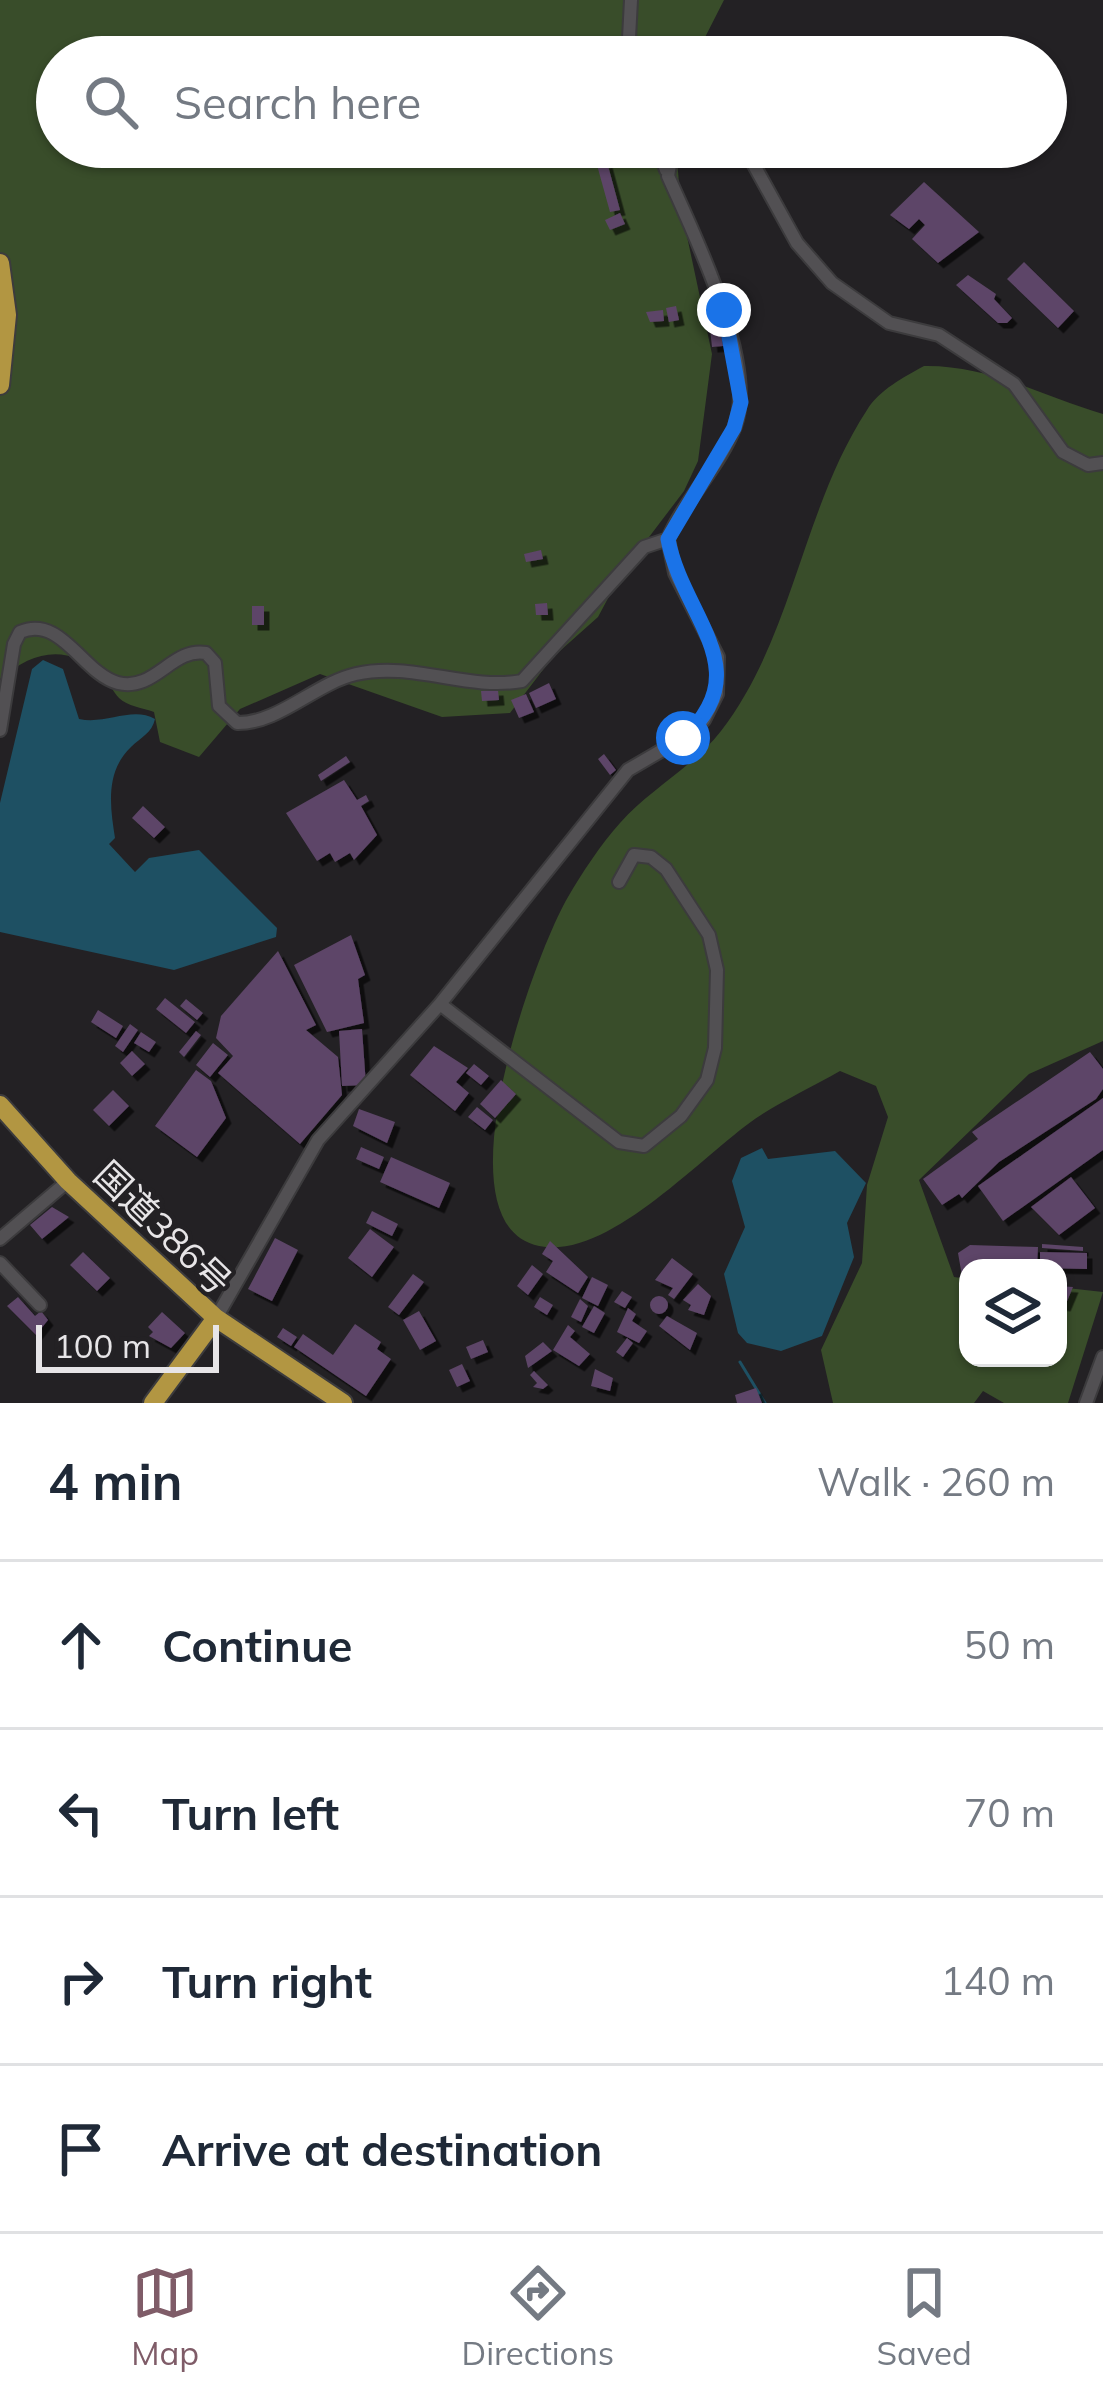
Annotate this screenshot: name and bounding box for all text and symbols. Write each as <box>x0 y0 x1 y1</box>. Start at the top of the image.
search box <box>36 36 1067 168</box>
icon: search <box>78 69 144 135</box>
text: Search here <box>174 74 421 130</box>
route end <box>697 283 751 337</box>
route start <box>656 711 710 765</box>
street label: 国道386号 <box>86 1151 241 1304</box>
map controls <box>959 1259 1067 1367</box>
button: layers <box>959 1259 1067 1367</box>
scale bar <box>36 1319 219 1372</box>
text: 100 m <box>54 1325 151 1366</box>
text: 4 min <box>48 1449 183 1513</box>
text: Walk · 260 m <box>817 1457 1055 1506</box>
icon: ahead <box>48 1612 114 1678</box>
text: Continue <box>162 1617 352 1673</box>
text: 50 m <box>964 1620 1055 1669</box>
icon: left <box>48 1780 114 1846</box>
text: Turn left <box>162 1785 339 1841</box>
text: 70 m <box>964 1788 1055 1837</box>
icon: right <box>48 1948 114 2014</box>
text: Turn right <box>162 1953 372 2009</box>
text: 140 m <box>940 1956 1055 2005</box>
icon: arrive <box>48 2116 114 2182</box>
text: Arrive at destination <box>162 2121 602 2177</box>
tab: Map <box>131 2260 199 2373</box>
tab: Directions <box>462 2260 614 2373</box>
tab: Saved <box>877 2260 972 2373</box>

